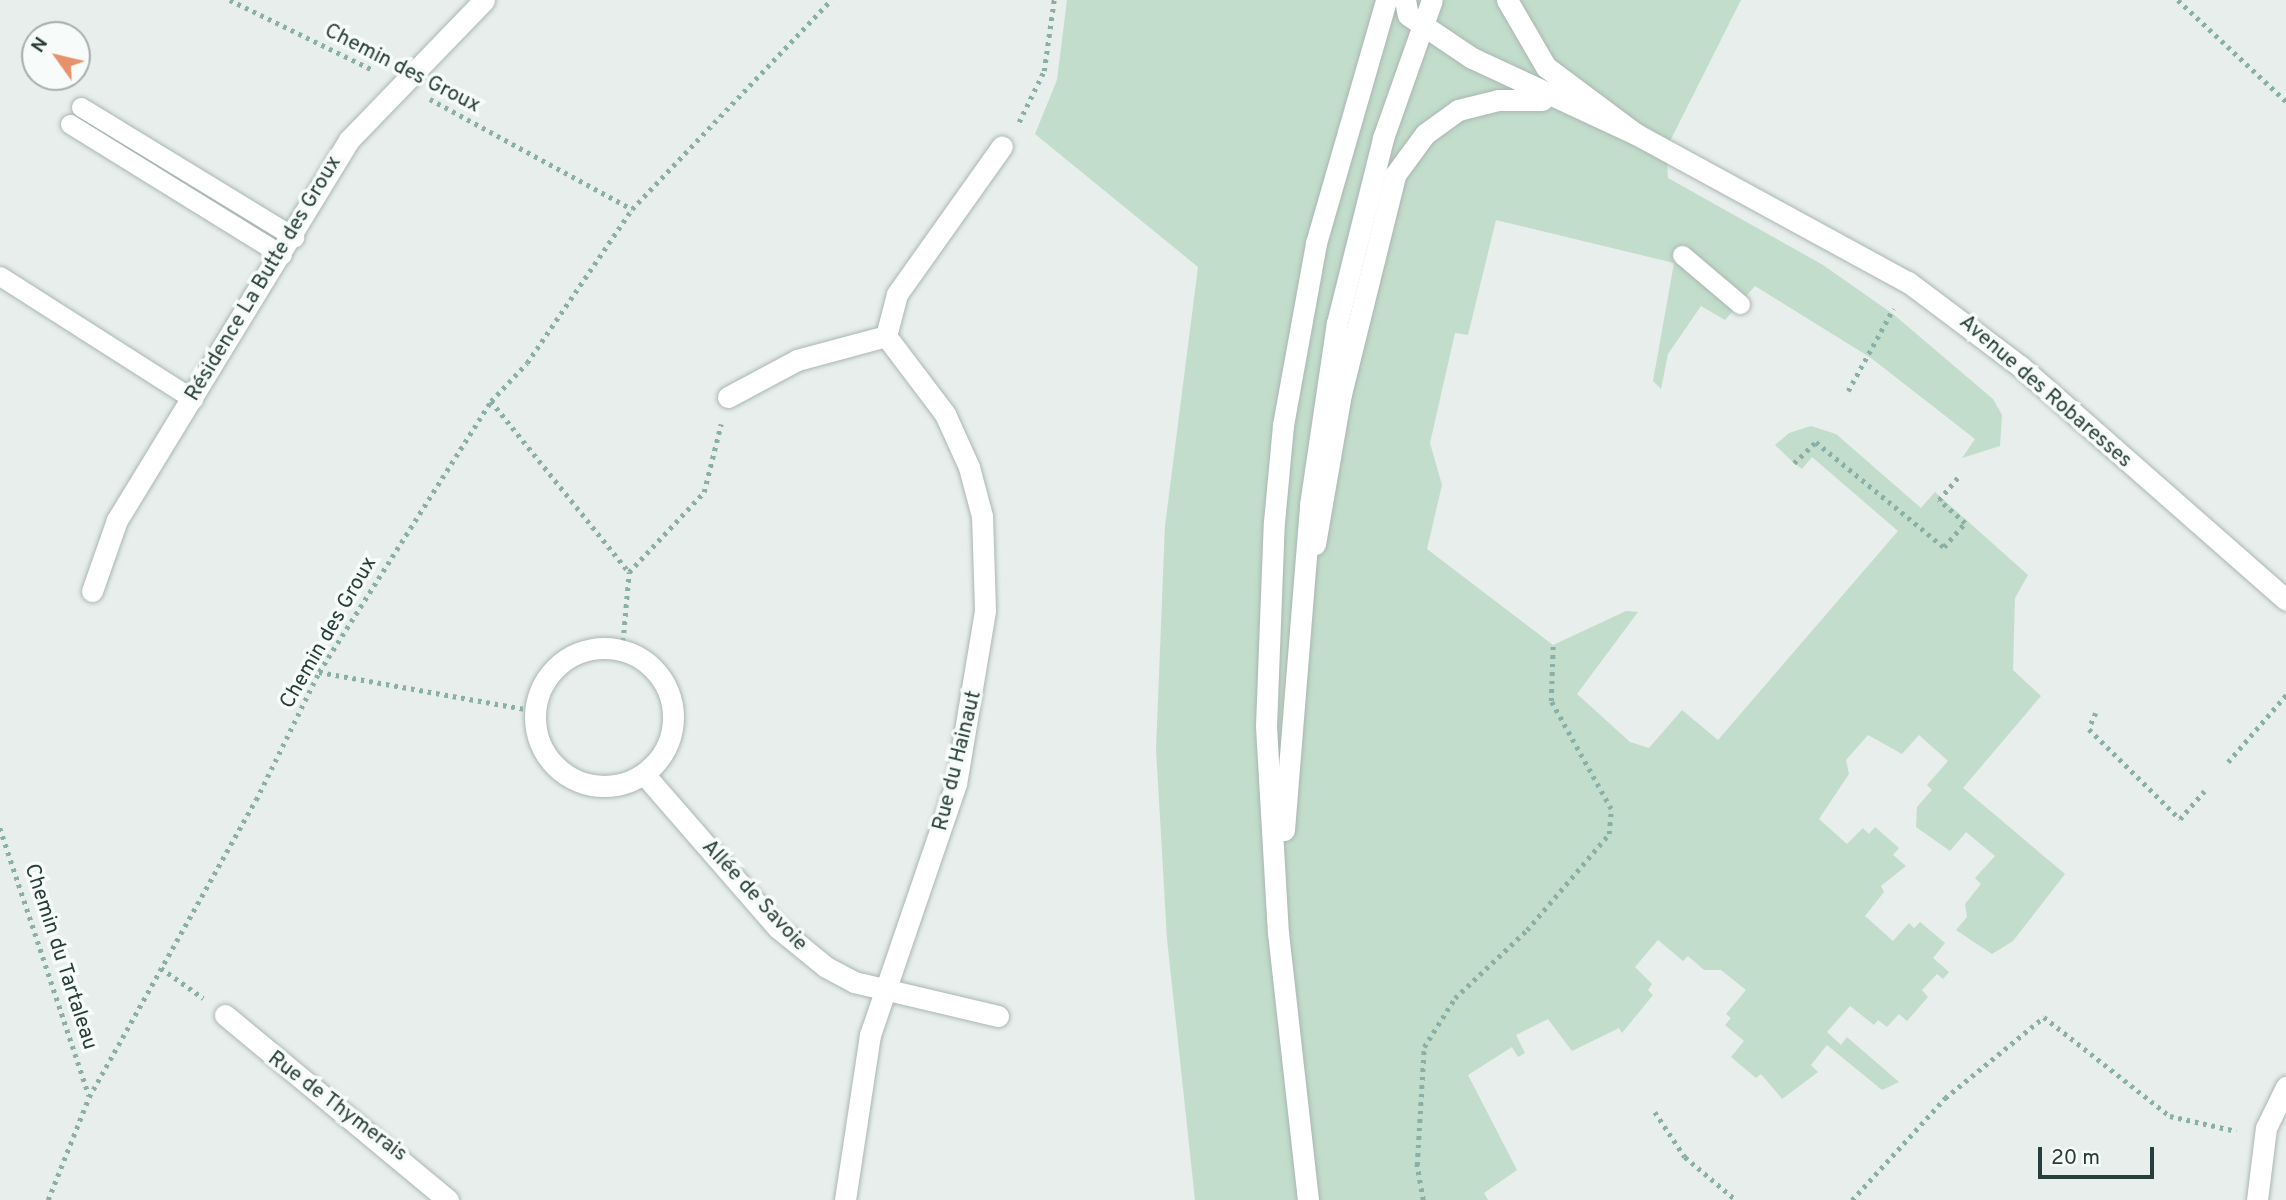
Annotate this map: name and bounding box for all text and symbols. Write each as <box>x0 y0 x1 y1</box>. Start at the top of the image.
street label: Chemin des Groux <box>320 19 484 119</box>
north arrow <box>21 21 91 91</box>
text: N <box>26 33 54 58</box>
street label: Résidence La Butte des Groux <box>181 152 347 406</box>
street label: Avenue des Robaresses <box>1954 310 2136 474</box>
street label: Chemin des Groux <box>275 552 383 714</box>
street label: Rue du Hainaut <box>928 688 988 834</box>
street label: Allée de Savoie <box>696 835 812 957</box>
street label: Chemin du Tartaleau <box>18 861 102 1053</box>
street label: Rue de Thymerais <box>262 1046 412 1168</box>
scale bar <box>2041 1134 2156 1178</box>
text: 20 m <box>2051 1145 2100 1172</box>

